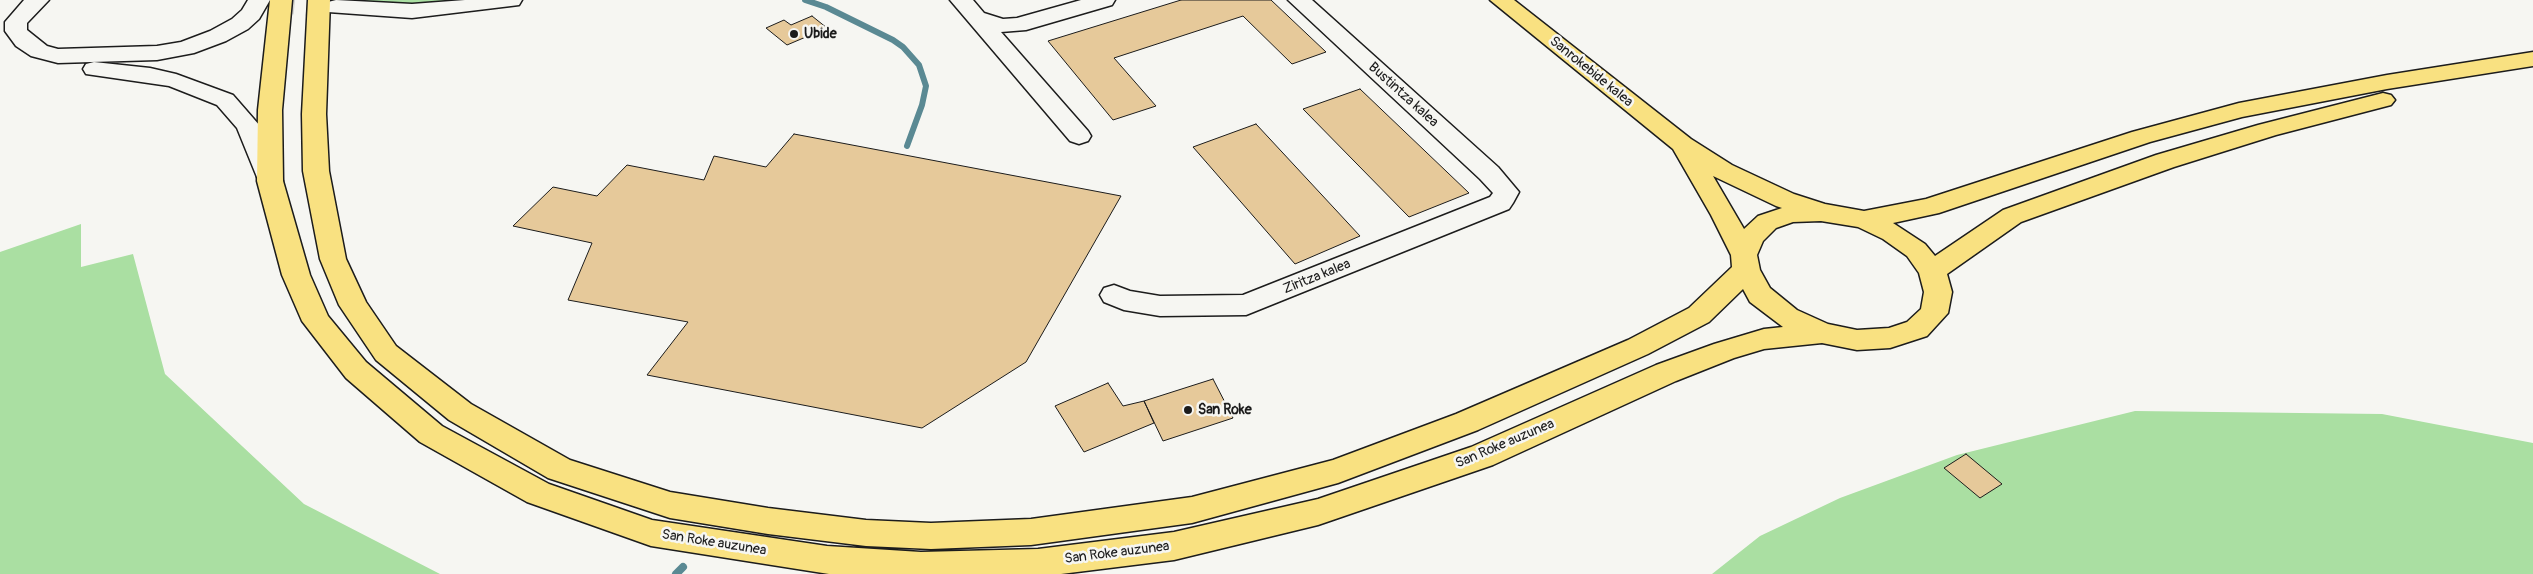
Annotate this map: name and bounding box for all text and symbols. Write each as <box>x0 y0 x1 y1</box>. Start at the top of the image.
place label: Ubide <box>804 26 837 42</box>
marker: Ubide <box>788 28 800 40</box>
street label: Sanrokebide kalea <box>1546 33 1636 111</box>
street label: Bustintza kalea <box>1364 59 1442 131</box>
street label: Ziritza kalea <box>1281 256 1353 298</box>
place label: San Roke <box>1198 402 1252 418</box>
marker: San Roke <box>1182 404 1194 416</box>
street label: San Roke auzunea <box>1453 416 1557 472</box>
street label: San Roke auzunea <box>661 526 767 560</box>
street label: San Roke auzunea <box>1064 538 1170 568</box>

